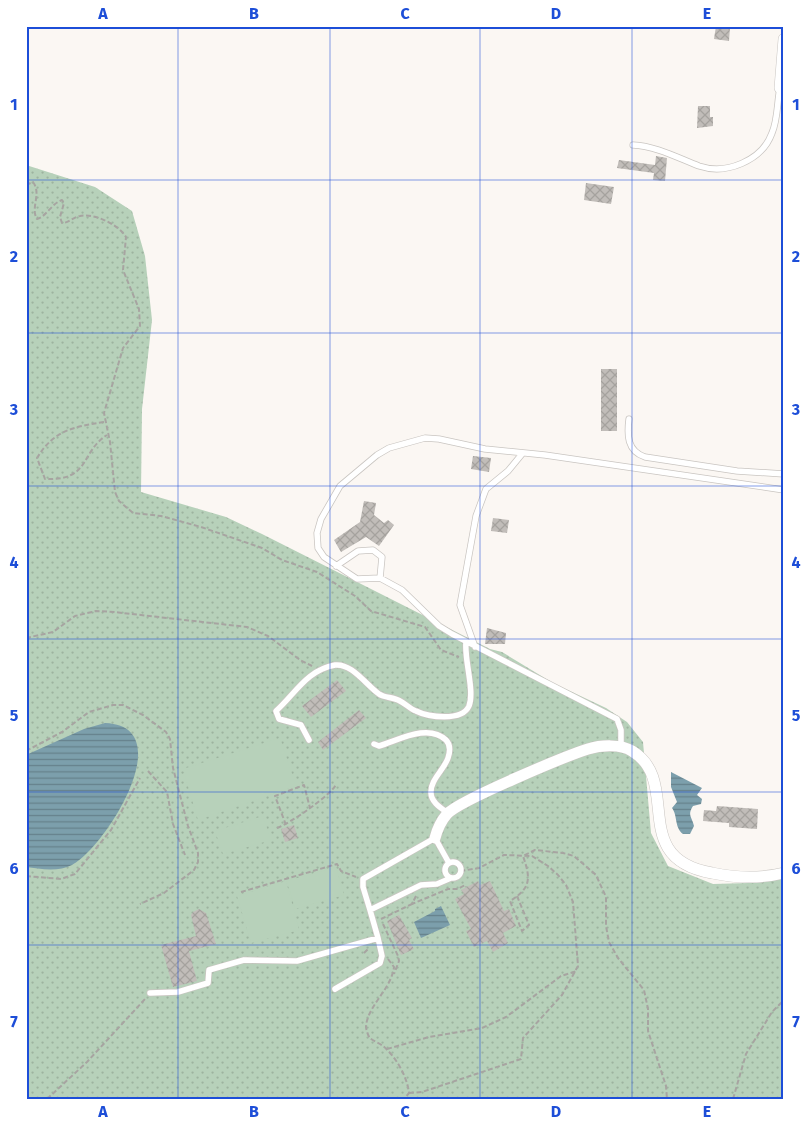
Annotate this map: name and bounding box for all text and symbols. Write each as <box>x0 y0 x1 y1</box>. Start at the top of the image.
text: A <box>97 4 108 23</box>
text: B <box>249 4 259 23</box>
text: C <box>400 4 410 23</box>
text: D <box>551 4 561 23</box>
text: E <box>703 4 711 23</box>
text: 1 <box>10 95 18 114</box>
text: 1 <box>792 95 800 114</box>
text: 2 <box>10 247 18 266</box>
text: 2 <box>792 247 800 266</box>
text: 3 <box>9 400 18 419</box>
text: 3 <box>791 400 800 419</box>
text: 4 <box>9 553 19 572</box>
text: 4 <box>791 553 801 572</box>
text: 5 <box>10 706 19 725</box>
text: 5 <box>792 706 801 725</box>
text: 6 <box>9 859 19 878</box>
text: 6 <box>791 859 801 878</box>
text: 7 <box>10 1012 18 1031</box>
text: 7 <box>792 1012 800 1031</box>
text: A <box>97 1102 108 1121</box>
text: B <box>249 1102 259 1121</box>
text: C <box>400 1102 410 1121</box>
text: D <box>551 1102 561 1121</box>
text: E <box>703 1102 711 1121</box>

